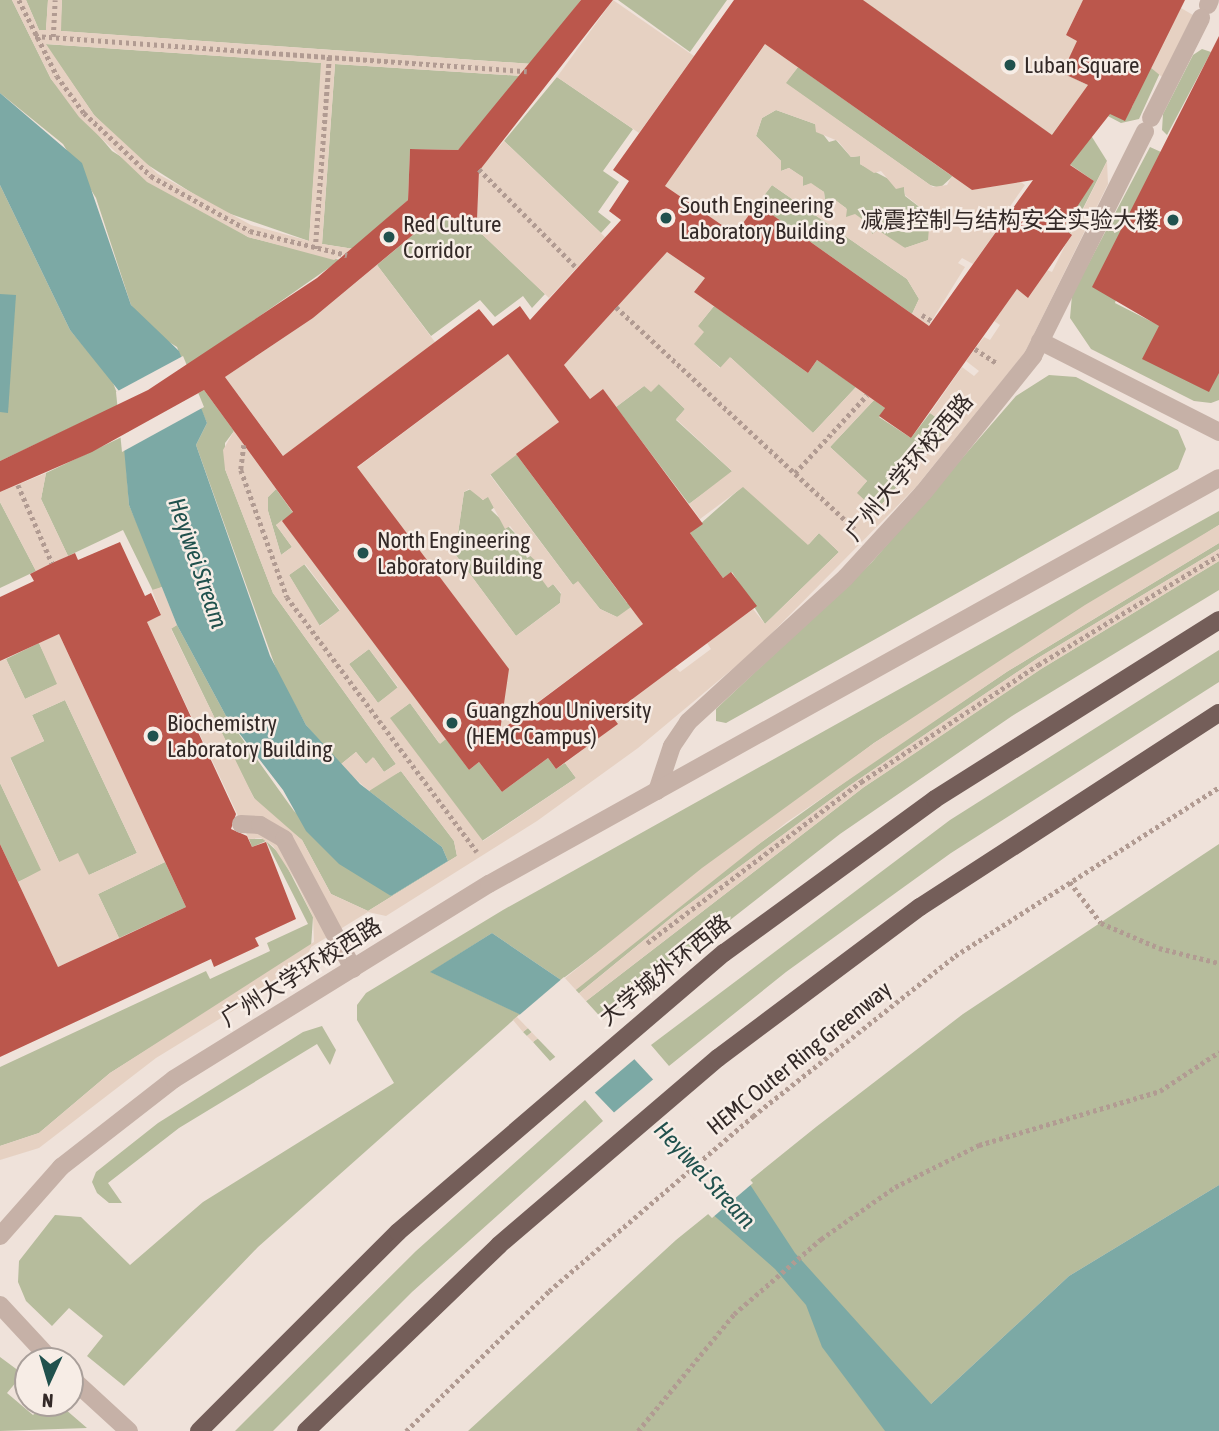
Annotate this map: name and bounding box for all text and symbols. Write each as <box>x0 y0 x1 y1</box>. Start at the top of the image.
place label: Luban Square <box>1024 51 1140 79</box>
marker: Luban Square <box>1002 57 1018 73</box>
place label: South Engineering Laboratory Building <box>680 191 845 245</box>
place label: 减震控制与结构安全实验大楼 <box>860 206 1159 234</box>
place label: Red Culture Corridor <box>403 210 501 264</box>
marker: South Engineering Laboratory Building <box>658 210 674 226</box>
marker: 减震控制与结构安全实验大楼 <box>1165 212 1181 228</box>
marker: Red Culture Corridor <box>381 229 397 245</box>
street label: 广州大学环校西路 <box>839 388 979 546</box>
water label: Heyiwei Stream <box>162 494 234 632</box>
place label: North Engineering Laboratory Building <box>377 526 542 580</box>
marker: North Engineering Laboratory Building <box>355 545 371 561</box>
place label: Guangzhou University (HEMC Campus) <box>466 696 652 750</box>
place label: Biochemistry Laboratory Building <box>167 709 332 763</box>
marker: Guangzhou University (HEMC Campus) <box>444 715 460 731</box>
marker: Biochemistry Laboratory Building <box>145 728 161 744</box>
street label: 大学城外环西路 <box>594 909 736 1031</box>
street label: 广州大学环校西路 <box>216 912 386 1032</box>
street label: HEMC Outer Ring Greenway <box>701 975 897 1141</box>
water label: Heyiwei Stream <box>648 1115 762 1235</box>
north arrow <box>14 1347 84 1417</box>
text: N <box>41 1390 54 1412</box>

